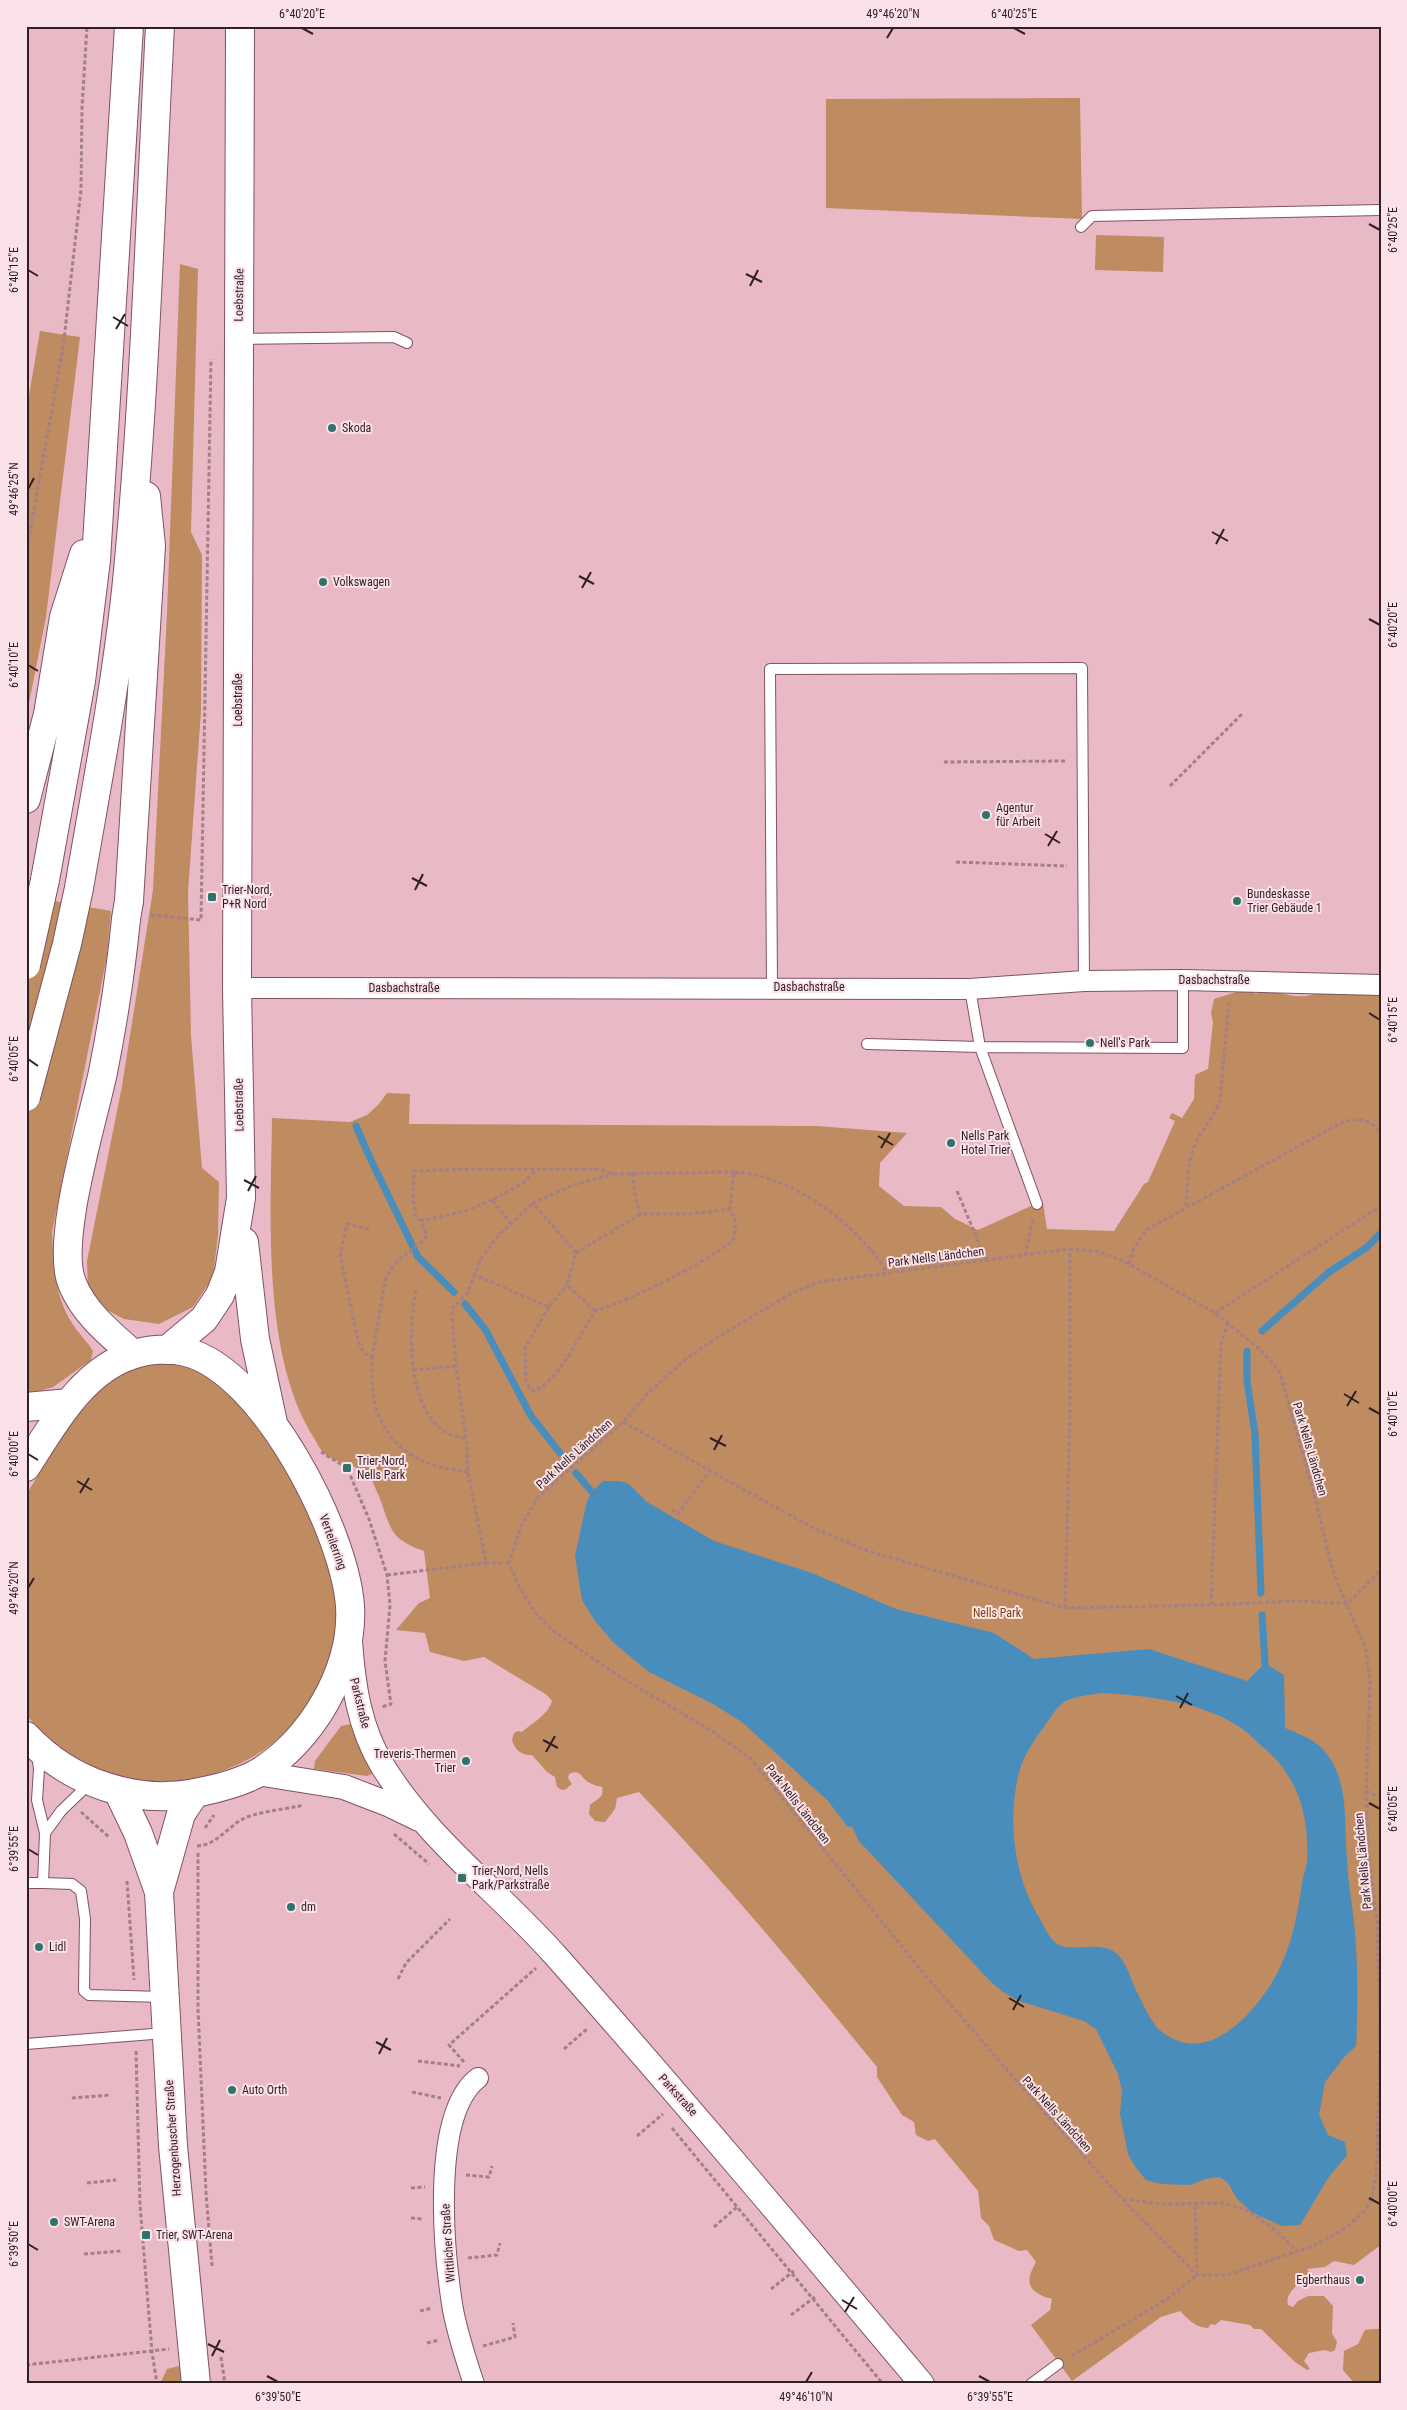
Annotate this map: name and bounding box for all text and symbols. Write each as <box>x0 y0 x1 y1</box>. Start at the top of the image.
text: 6°40'20"E <box>279 7 325 21</box>
text: 49°46'20"N <box>866 7 920 21</box>
text: 6°40'25"E <box>991 7 1037 21</box>
text: 6°40'25"E <box>1386 207 1400 253</box>
text: 6°40'15"E <box>7 247 21 293</box>
street label: Loebstraße <box>232 268 246 322</box>
place label: Skoda <box>342 421 372 435</box>
marker: Skoda <box>326 422 338 434</box>
text: 49°46'25"N <box>7 462 21 516</box>
place label: Volkswagen <box>333 575 390 589</box>
marker: Volkswagen <box>317 576 329 588</box>
text: 6°40'20"E <box>1386 602 1400 648</box>
text: 6°40'10"E <box>7 642 21 688</box>
street label: Loebstraße <box>231 673 245 727</box>
place label: Agentur für Arbeit <box>996 801 1041 829</box>
marker: Agentur für Arbeit <box>980 809 992 821</box>
place label: Trier-Nord, P+R Nord <box>222 883 272 911</box>
place label: Bundeskasse Trier Gebäude 1 <box>1247 887 1322 915</box>
marker: Trier-Nord, P+R Nord <box>206 891 218 903</box>
marker: Bundeskasse Trier Gebäude 1 <box>1231 895 1243 907</box>
street label: Dasbachstraße <box>1178 973 1250 987</box>
street label: Dasbachstraße <box>773 980 845 994</box>
street label: Dasbachstraße <box>368 981 440 995</box>
text: 6°40'15"E <box>1386 997 1400 1043</box>
text: 6°40'05"E <box>7 1036 21 1082</box>
place label: Nell's Park <box>1100 1036 1150 1050</box>
marker: Nell's Park <box>1084 1037 1096 1049</box>
street label: Loebstraße <box>232 1078 246 1132</box>
place label: Nells Park Hotel Trier <box>961 1129 1011 1157</box>
marker: Nells Park Hotel Trier <box>945 1137 957 1149</box>
street label: Park Nells Ländchen <box>887 1244 985 1270</box>
text: 6°40'10"E <box>1386 1391 1400 1437</box>
street label: Park Nells Ländchen <box>1290 1400 1330 1498</box>
street label: Park Nells Ländchen <box>533 1416 615 1492</box>
text: 6°40'00"E <box>7 1431 21 1477</box>
place label: Trier-Nord, Nells Park <box>357 1454 407 1482</box>
marker: Trier-Nord, Nells Park <box>341 1462 353 1474</box>
street label: Verteilerring <box>316 1512 350 1572</box>
text: 49°46'20"N <box>7 1561 21 1615</box>
park label: Nells Park <box>973 1606 1022 1620</box>
street label: Parkstraße <box>347 1676 373 1730</box>
place label: Treveris-Thermen Trier <box>374 1747 456 1775</box>
marker: Treveris-Thermen Trier <box>460 1755 472 1767</box>
street label: Park Nells Ländchen <box>763 1761 833 1847</box>
text: 6°40'05"E <box>1386 1786 1400 1832</box>
street label: Park Nells Ländchen <box>1352 1812 1374 1910</box>
text: 6°39'55"E <box>7 1826 21 1872</box>
place label: Trier-Nord, Nells Park/Parkstraße <box>472 1864 550 1892</box>
marker: Trier-Nord, Nells Park/Parkstraße <box>456 1872 468 1884</box>
place label: dm <box>301 1900 316 1914</box>
marker: dm <box>285 1901 297 1913</box>
place label: Lidl <box>49 1940 66 1954</box>
marker: Lidl <box>33 1941 45 1953</box>
street label: Parkstraße <box>656 2071 701 2119</box>
street label: Park Nells Ländchen <box>1019 2073 1095 2155</box>
street label: Herzogenbuscher Straße <box>162 2079 184 2197</box>
place label: Auto Orth <box>242 2083 288 2097</box>
marker: Auto Orth <box>226 2084 238 2096</box>
text: 6°40'00"E <box>1386 2181 1400 2227</box>
street label: Wittlicher Straße <box>438 2203 458 2283</box>
place label: SWT-Arena <box>64 2215 115 2229</box>
marker: SWT-Arena <box>48 2216 60 2228</box>
text: 6°39'50"E <box>7 2221 21 2267</box>
place label: Trier, SWT-Arena <box>156 2228 233 2242</box>
marker: Trier, SWT-Arena <box>140 2229 152 2241</box>
place label: Egberthaus <box>1296 2273 1350 2287</box>
marker: Egberthaus <box>1354 2274 1366 2286</box>
text: 6°39'50"E <box>255 2390 301 2404</box>
text: 49°46'10"N <box>779 2390 833 2404</box>
text: 6°39'55"E <box>967 2390 1013 2404</box>

